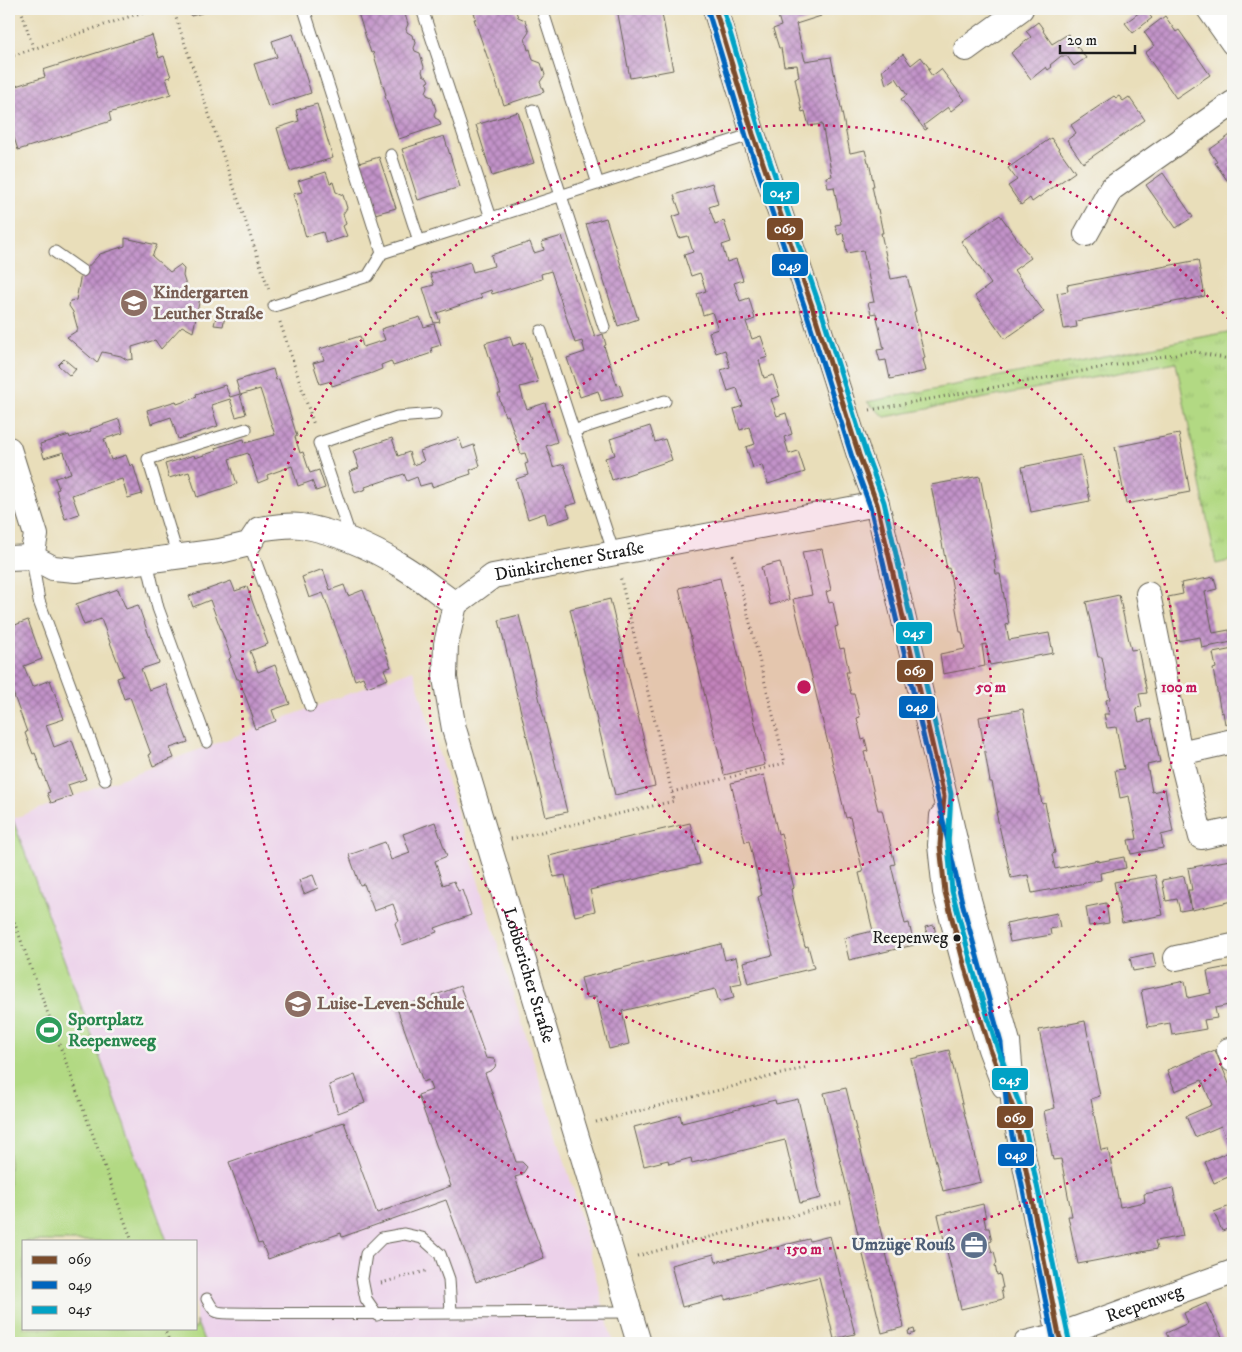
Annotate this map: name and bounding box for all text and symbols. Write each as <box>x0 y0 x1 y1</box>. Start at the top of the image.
scale bar <box>1060 22 1134 54</box>
text: 20 m <box>1067 31 1097 50</box>
line badge: 045 <box>762 181 800 205</box>
text: 045 <box>770 184 792 202</box>
line badge: 069 <box>766 217 804 241</box>
text: 069 <box>774 220 796 238</box>
line badge: 049 <box>771 253 809 277</box>
text: 049 <box>779 257 801 275</box>
place label: Kindergarten Leuther Straße <box>153 282 264 325</box>
school or university icon: Kindergarten Leuther Straße <box>119 288 149 318</box>
street label: Dünkirchener Straße <box>493 537 646 586</box>
line badge: 045 <box>895 621 933 645</box>
text: 045 <box>903 624 925 642</box>
line badge: 069 <box>896 659 934 683</box>
text: 069 <box>904 662 926 680</box>
centre of rings <box>795 678 813 696</box>
text: 50 m <box>975 678 1007 697</box>
text: 100 m <box>1161 678 1198 697</box>
line badge: 049 <box>898 695 936 719</box>
text: 049 <box>906 698 928 716</box>
street label: Lobbericher Straße <box>497 905 559 1046</box>
place label: Reepenweg <box>872 927 949 949</box>
marker: Reepenweg <box>952 933 962 943</box>
school or university icon: Luise-Leven-Schule <box>283 989 313 1019</box>
place label: Luise-Leven-Schule <box>317 993 465 1015</box>
place label: Sportplatz Reepenweeg <box>68 1009 157 1052</box>
sports icon: Sportplatz Reepenweeg <box>34 1015 64 1045</box>
line badge: 045 <box>991 1067 1029 1091</box>
text: 045 <box>999 1071 1021 1089</box>
line badge: 069 <box>996 1105 1034 1129</box>
text: 069 <box>1004 1109 1026 1127</box>
line badge: 049 <box>997 1143 1035 1167</box>
text: 049 <box>1005 1146 1027 1164</box>
office icon: Umzüge Rouß <box>959 1230 989 1260</box>
place label: Umzüge Rouß <box>851 1234 955 1256</box>
legend <box>22 1240 198 1330</box>
text: 150 m <box>786 1240 822 1259</box>
text: 069 <box>68 1250 91 1269</box>
text: 049 <box>68 1276 92 1295</box>
street label: Reepenweg <box>1103 1280 1186 1328</box>
text: 045 <box>68 1300 93 1319</box>

